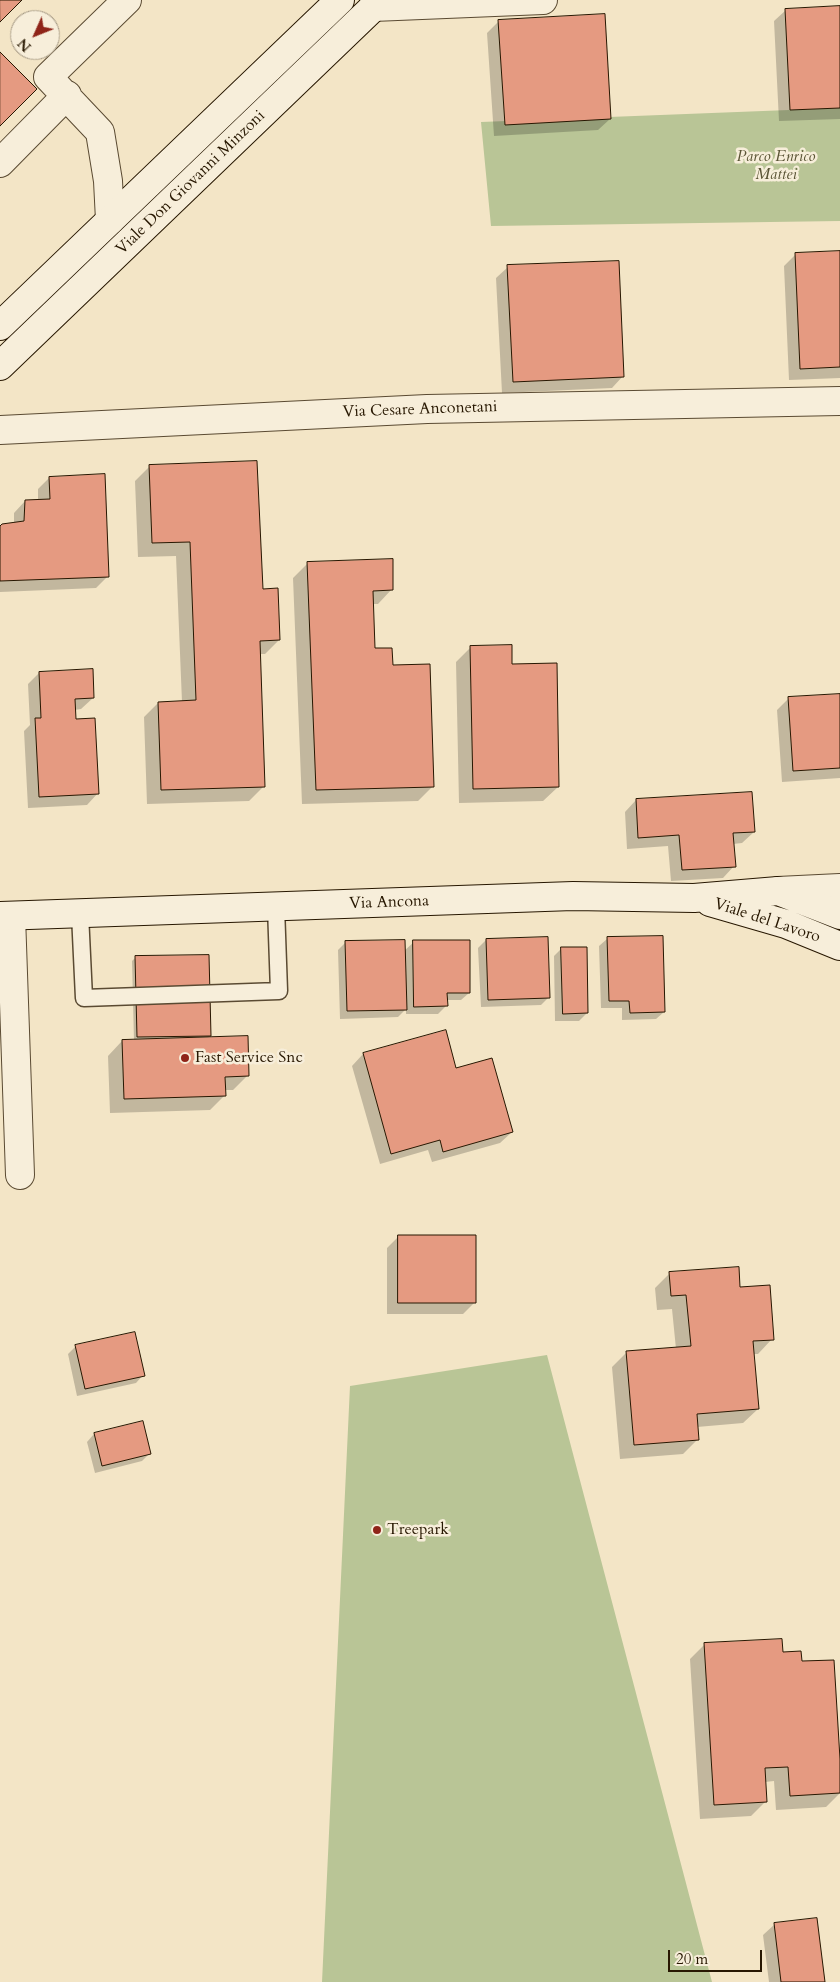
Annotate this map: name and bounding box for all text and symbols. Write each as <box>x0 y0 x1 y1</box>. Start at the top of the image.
north arrow <box>10 10 60 60</box>
text: N <box>14 34 36 56</box>
street label: Viale Don Giovanni Minzoni <box>113 107 269 259</box>
park label: Parco Enrico Mattei <box>737 147 815 185</box>
street label: Via Cesare Anconetani <box>342 398 498 422</box>
street label: Via Ancona <box>349 892 429 914</box>
street label: Viale del Lavoro <box>711 895 823 947</box>
place label: Fast Service Snc <box>195 1048 303 1068</box>
marker: Fast Service Snc <box>179 1052 191 1064</box>
place label: Treepark <box>387 1520 449 1540</box>
marker: Treepark <box>371 1524 383 1536</box>
scale bar <box>670 1940 764 1972</box>
text: 20 m <box>676 1949 708 1969</box>

